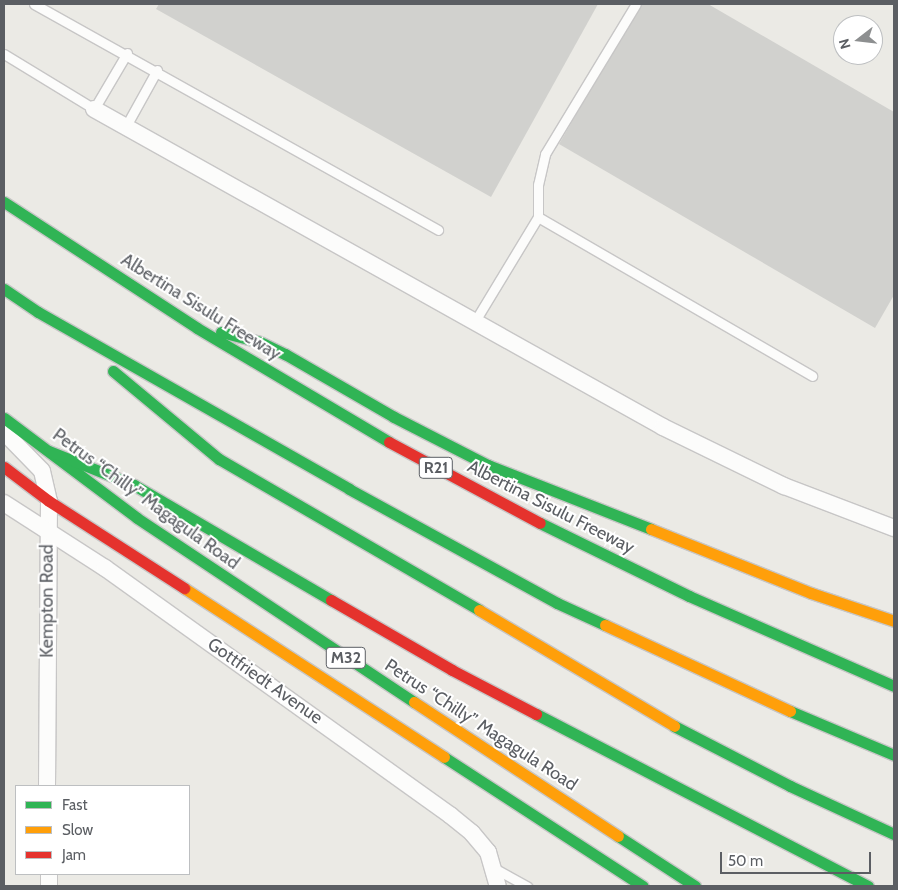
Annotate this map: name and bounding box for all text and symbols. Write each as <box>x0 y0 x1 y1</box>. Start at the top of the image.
north arrow <box>833 15 883 65</box>
text: N <box>835 37 855 51</box>
street label: Albertina Sisulu Freeway <box>117 249 285 365</box>
street label: Petrus “Chilly” Magagula Road <box>48 424 244 574</box>
road number: R21 <box>418 454 454 482</box>
street label: Albertina Sisulu Freeway <box>464 456 638 558</box>
street label: Kempton Road <box>36 544 58 658</box>
street label: Gottfriedt Avenue <box>203 633 327 729</box>
road number: M32 <box>325 644 367 671</box>
street label: Petrus “Chilly” Magagula Road <box>381 655 581 795</box>
legend <box>15 785 190 875</box>
text: Fast <box>62 796 87 814</box>
text: Slow <box>62 821 93 839</box>
scale bar <box>723 842 874 874</box>
text: Jam <box>62 846 86 864</box>
text: 50 m <box>728 852 763 870</box>

